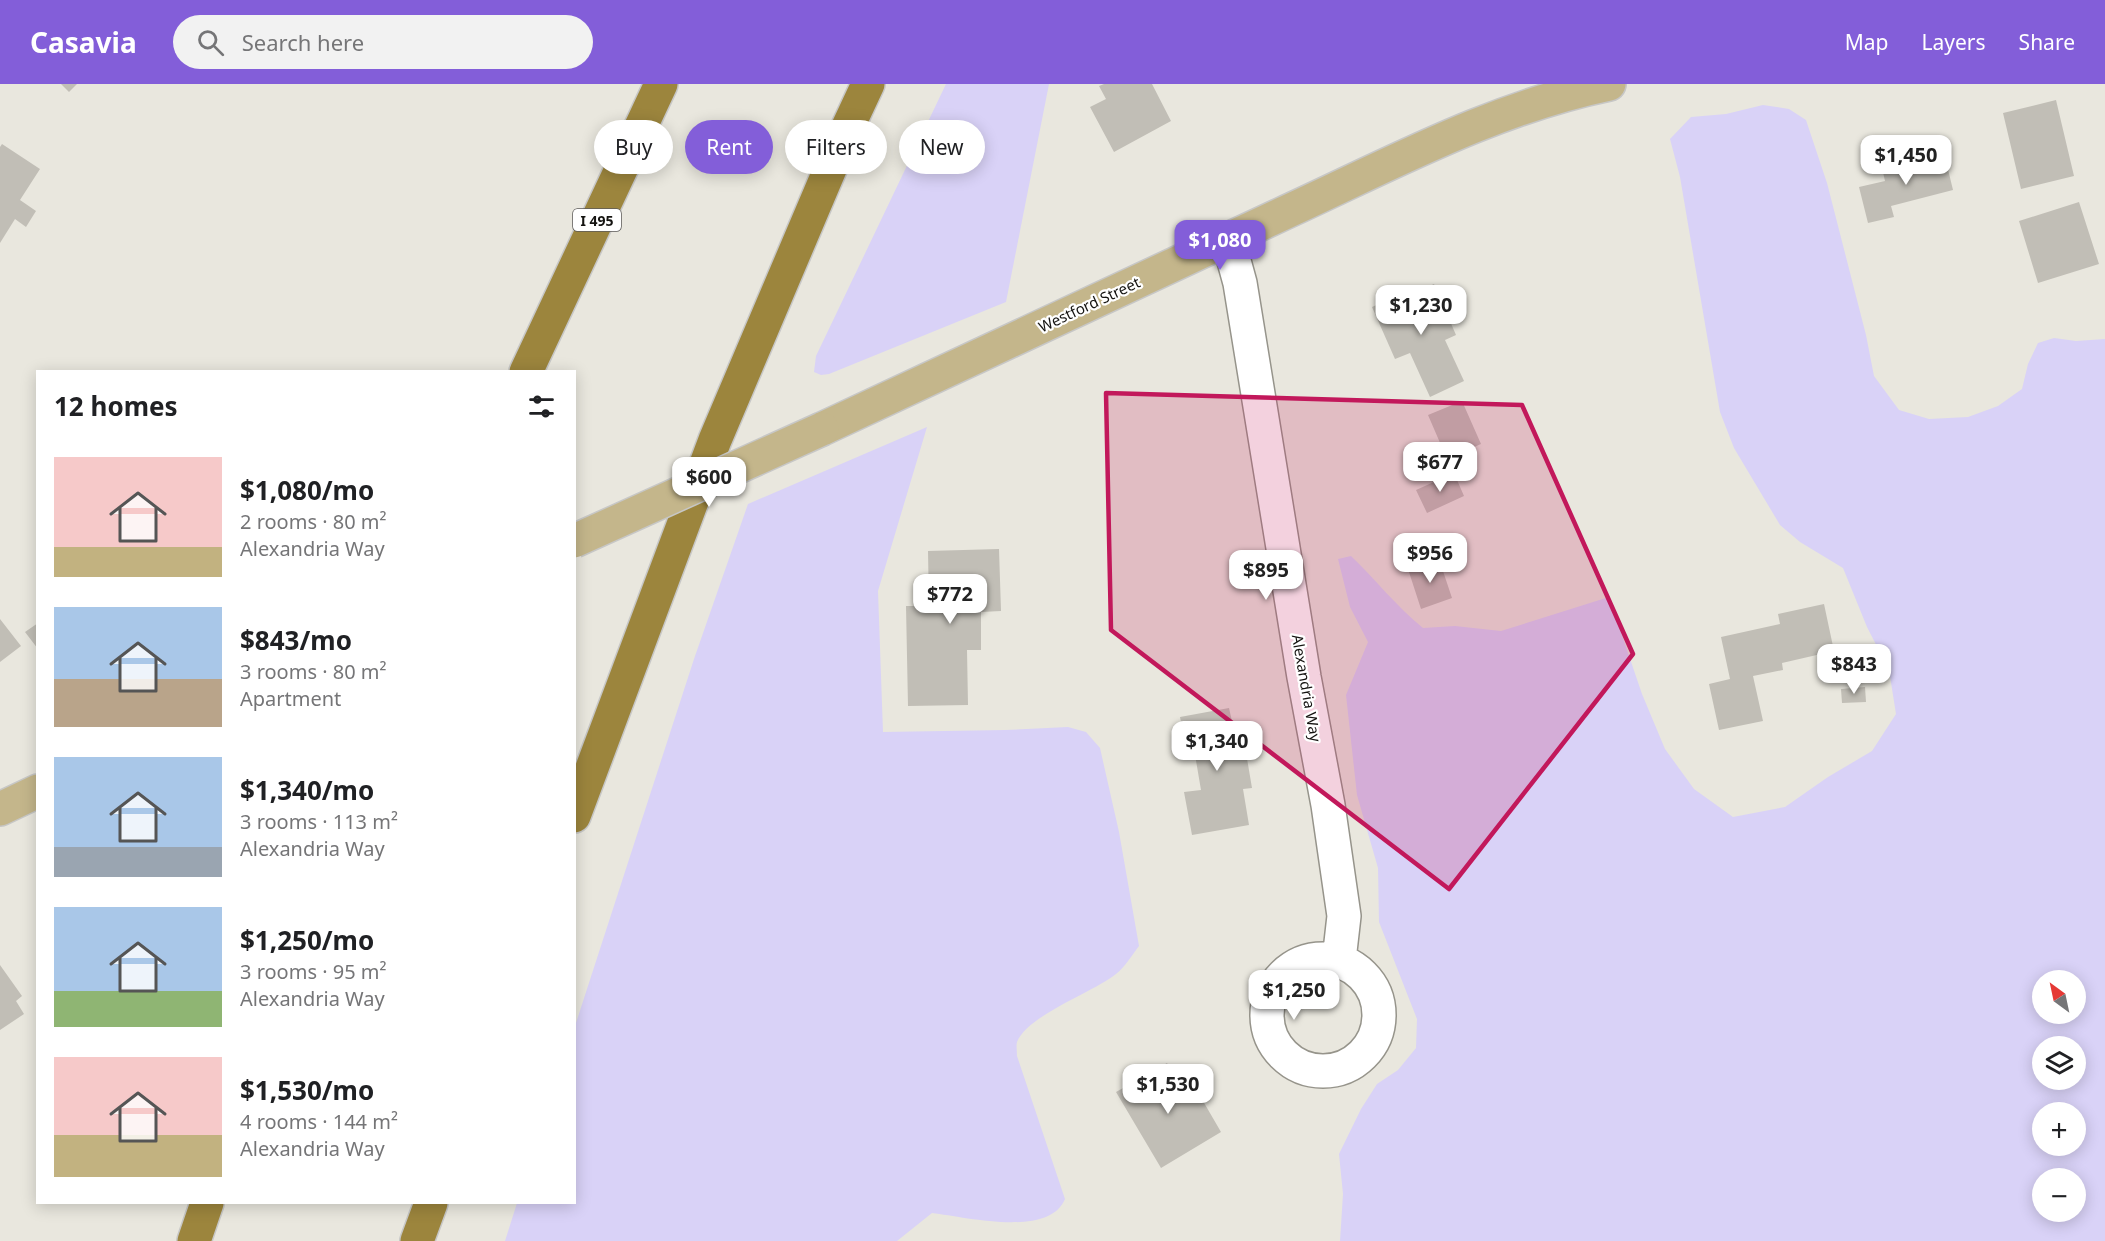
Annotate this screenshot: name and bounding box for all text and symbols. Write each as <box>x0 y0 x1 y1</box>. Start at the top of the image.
search box <box>173 15 593 69</box>
text: Casavia <box>30 23 137 61</box>
icon: search <box>194 26 227 59</box>
text: Search here <box>242 27 364 57</box>
text: Map <box>1845 28 1889 56</box>
text: Layers <box>1922 28 1986 56</box>
text: Share <box>2019 28 2075 56</box>
chip: Buy <box>594 120 673 174</box>
chip: Rent <box>685 120 773 174</box>
chip: Filters <box>785 120 887 174</box>
chip: New <box>899 120 985 174</box>
pin: $1,450 <box>1857 135 1955 186</box>
text: $1,450 <box>1875 141 1937 168</box>
road number: I 495 <box>573 209 621 231</box>
pin: $1,080 <box>1171 220 1269 271</box>
text: $1,080 <box>1189 226 1251 253</box>
street label: Westford Street <box>1035 271 1144 336</box>
pin: $1,230 <box>1372 285 1470 336</box>
text: $1,230 <box>1390 291 1452 318</box>
text: 12 homes <box>54 388 178 424</box>
icon: filters <box>525 390 558 423</box>
pin: $677 <box>1404 442 1476 493</box>
text: $677 <box>1417 448 1463 475</box>
pin: $600 <box>673 457 745 508</box>
text: $600 <box>686 463 732 490</box>
text: $1,080/mo <box>240 472 374 508</box>
icon: home <box>102 481 174 553</box>
text: 2 rooms · 80 m² <box>240 508 387 535</box>
pin: $956 <box>1394 533 1466 584</box>
text: Alexandria Way <box>240 535 385 562</box>
text: $956 <box>1407 539 1453 566</box>
pin: $895 <box>1230 550 1302 601</box>
text: $895 <box>1243 556 1289 583</box>
pin: $772 <box>914 574 986 625</box>
text: $772 <box>927 580 973 607</box>
text: $843/mo <box>240 622 352 658</box>
icon: home <box>102 631 174 703</box>
street label: Alexandria Way <box>1288 633 1326 744</box>
pin: $843 <box>1818 644 1890 695</box>
text: $843 <box>1831 650 1877 677</box>
text: 3 rooms · 80 m² <box>240 658 387 685</box>
text: Apartment <box>240 685 341 712</box>
pin: $1,340 <box>1168 721 1266 772</box>
text: $1,340 <box>1186 727 1248 754</box>
text: $1,340/mo <box>240 772 374 808</box>
icon: home <box>102 781 174 853</box>
text: 3 rooms · 113 m² <box>240 808 398 835</box>
text: Alexandria Way <box>240 835 385 862</box>
text: $1,250/mo <box>240 922 374 958</box>
icon: home <box>102 931 174 1003</box>
text: 3 rooms · 95 m² <box>240 958 387 985</box>
pin: $1,250 <box>1245 970 1343 1021</box>
north arrow <box>2032 970 2086 1024</box>
map controls <box>2032 970 2086 1222</box>
text: $1,250 <box>1263 976 1325 1003</box>
text: Alexandria Way <box>240 985 385 1012</box>
button: layers <box>2032 1036 2086 1090</box>
pin: $1,530 <box>1119 1064 1217 1115</box>
text: $1,530 <box>1137 1070 1199 1097</box>
text: $1,530/mo <box>240 1072 374 1108</box>
icon: home <box>102 1081 174 1153</box>
button: + <box>2032 1102 2086 1156</box>
text: 4 rooms · 144 m² <box>240 1108 398 1135</box>
text: Alexandria Way <box>240 1135 385 1162</box>
button: − <box>2032 1168 2086 1222</box>

